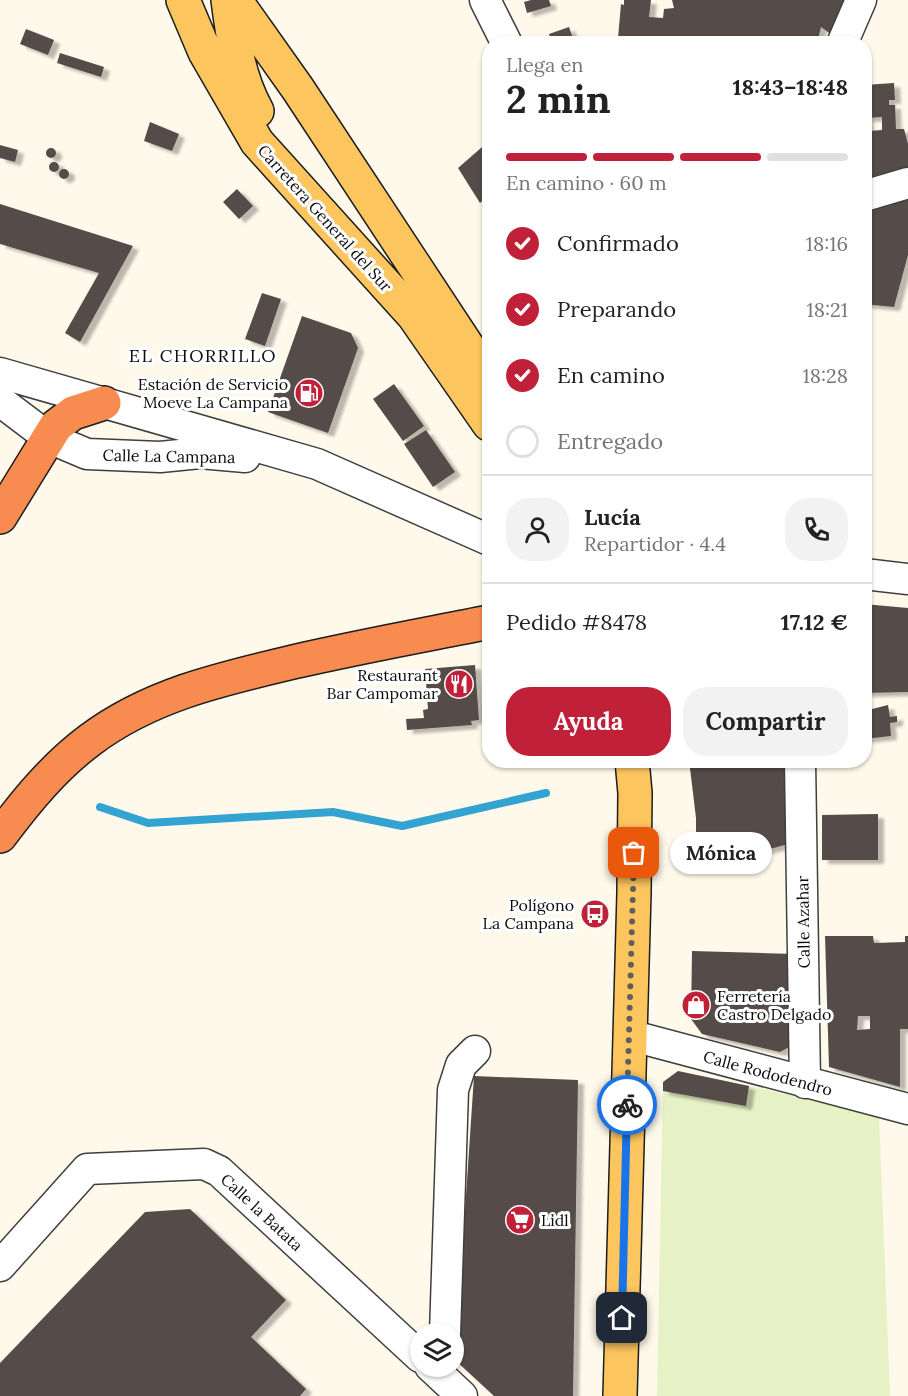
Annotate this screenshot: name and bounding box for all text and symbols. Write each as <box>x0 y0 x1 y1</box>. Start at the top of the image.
text: Llega en <box>506 52 583 77</box>
text: 18:43–18:48 <box>733 73 848 101</box>
text: 2 min <box>506 74 611 124</box>
street label: Carretera General del Sur <box>254 140 396 296</box>
text: En camino · 60 m <box>506 170 667 195</box>
icon: check <box>506 227 539 260</box>
text: Confirmado <box>557 229 679 257</box>
text: 18:16 <box>806 231 848 256</box>
icon: check <box>506 293 539 326</box>
text: Preparando <box>557 295 676 323</box>
text: 18:21 <box>806 297 848 322</box>
district label: EL CHORRILLO <box>129 344 277 367</box>
icon: check <box>506 359 539 392</box>
text: En camino <box>557 361 665 389</box>
text: 18:28 <box>803 363 848 388</box>
place label: Estación de Servicio Moeve La Campana <box>138 374 288 412</box>
fuel station icon: Estación de Servicio Moeve La Campana <box>293 377 325 409</box>
text: Entregado <box>557 427 663 455</box>
street label: Calle La Campana <box>103 445 235 467</box>
button: person <box>506 498 569 561</box>
button: phone <box>785 498 848 561</box>
text: Lucía <box>584 503 641 531</box>
text: Repartidor · 4.4 <box>584 531 726 556</box>
text: Pedido #8478 <box>506 608 647 636</box>
text: 17.12 € <box>781 608 848 636</box>
place label: Restaurant Bar Campomar <box>327 665 439 703</box>
restaurant icon: Restaurant Bar Campomar <box>443 668 475 700</box>
button: Ayuda <box>506 687 671 756</box>
button: Compartir <box>683 687 848 756</box>
pin <box>608 827 659 878</box>
callout: Mónica <box>670 832 772 874</box>
icon: bag <box>617 836 650 869</box>
text: Mónica <box>686 840 756 865</box>
street label: Calle Azahar <box>792 875 814 969</box>
place label: Polígono La Campana <box>482 895 574 933</box>
bus stop icon: Polígono La Campana <box>579 898 611 930</box>
place label: Ferretería Castro Delgado <box>717 986 831 1024</box>
shop icon: Ferretería Castro Delgado <box>680 989 712 1021</box>
street label: Calle Rododendro <box>701 1046 835 1100</box>
courier <box>597 1075 657 1135</box>
icon: bike <box>611 1089 644 1122</box>
street label: Calle la Batata <box>217 1169 307 1255</box>
supermarket icon: Lidl <box>504 1204 536 1236</box>
place label: Lidl <box>541 1210 569 1230</box>
pin <box>596 1292 647 1343</box>
icon: home <box>605 1301 638 1334</box>
map controls <box>410 1323 464 1377</box>
button: layers <box>410 1323 464 1377</box>

